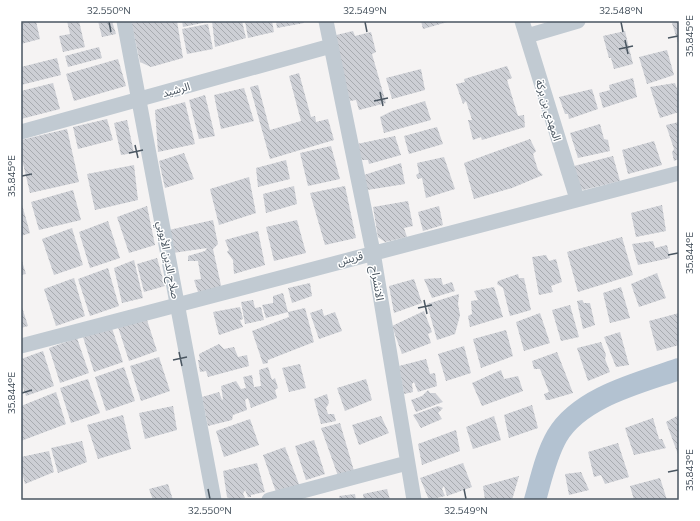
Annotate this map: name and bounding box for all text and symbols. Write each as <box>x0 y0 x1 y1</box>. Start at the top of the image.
text: 32.550°N <box>87 4 131 16</box>
text: 32.549°N <box>343 4 387 16</box>
text: 32.548°N <box>599 4 643 16</box>
text: 35.845°E <box>683 15 695 57</box>
street label: المهدي بن بركة <box>530 78 565 143</box>
street label: الرشيد <box>161 79 192 100</box>
text: 35.845°E <box>5 155 17 197</box>
street label: صلاح الدين الأيوبي <box>152 220 183 301</box>
text: 35.844°E <box>683 232 695 274</box>
street label: قريش <box>336 248 365 269</box>
street label: الانشراح <box>367 265 387 302</box>
text: 35.844°E <box>5 372 17 414</box>
text: 35.843°E <box>683 449 695 491</box>
text: 32.550°N <box>188 504 232 516</box>
text: 32.549°N <box>444 504 488 516</box>

